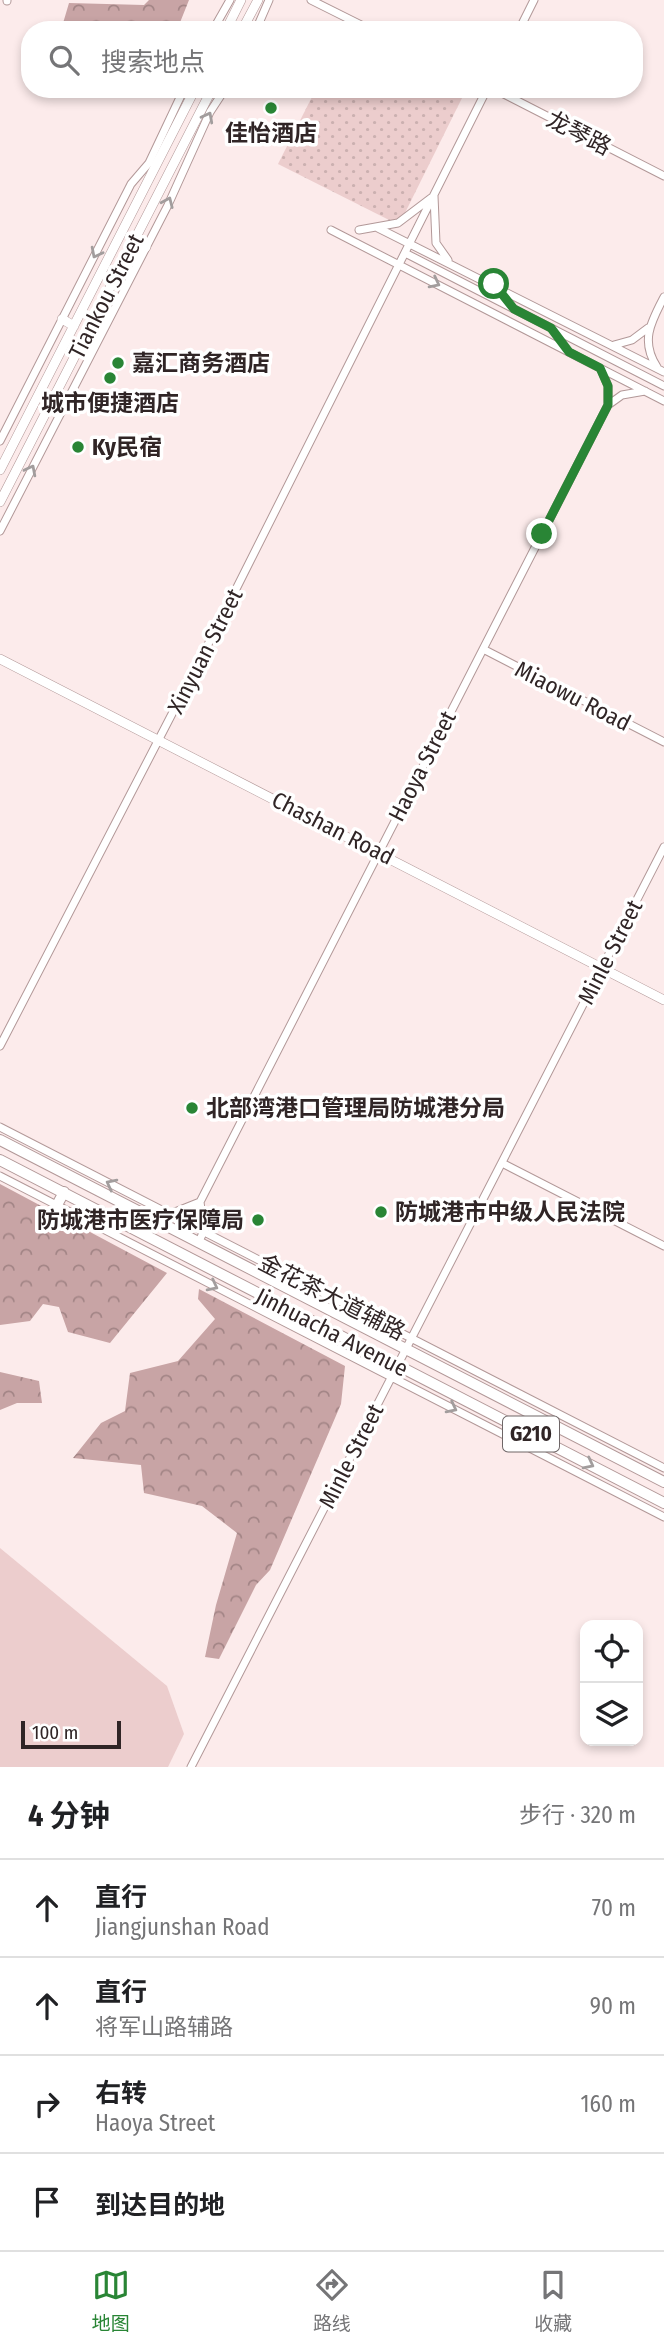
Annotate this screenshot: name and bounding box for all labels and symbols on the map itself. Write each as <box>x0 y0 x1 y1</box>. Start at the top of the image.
marker: 佳怡酒店 <box>263 100 279 116</box>
street label: 龙琴路 <box>542 105 616 161</box>
one-way arrow <box>200 111 214 124</box>
place label: 佳怡酒店 <box>225 119 317 147</box>
one-way arrow <box>160 197 174 209</box>
street label: Tiankou Street <box>63 228 150 363</box>
one-way arrow <box>90 246 104 258</box>
route start <box>478 268 509 299</box>
one-way arrow <box>428 275 441 289</box>
place label: 嘉汇商务酒店 <box>132 349 270 377</box>
marker: 嘉汇商务酒店 <box>110 355 126 371</box>
marker: 城市便捷酒店 <box>102 370 118 386</box>
place label: 城市便捷酒店 <box>41 389 179 417</box>
place label: Ky民宿 <box>92 433 162 461</box>
marker: Ky民宿 <box>70 439 86 455</box>
one-way arrow <box>23 465 37 477</box>
route end <box>526 518 557 549</box>
street label: Xinyuan Street <box>162 583 249 718</box>
street label: Miaowu Road <box>511 655 635 737</box>
street label: Haoya Street <box>382 706 462 826</box>
street label: Chashan Road <box>267 785 399 871</box>
street label: Minle Street <box>572 895 648 1009</box>
place label: 北部湾港口管理局防城港分局 <box>206 1094 505 1122</box>
marker: 北部湾港口管理局防城港分局 <box>184 1100 200 1116</box>
one-way arrow <box>106 1178 118 1192</box>
place label: 防城港市中级人民法院 <box>395 1198 625 1226</box>
marker: 防城港市中级人民法院 <box>373 1204 389 1220</box>
place label: 防城港市医疗保障局 <box>37 1206 244 1234</box>
marker: 防城港市医疗保障局 <box>250 1212 266 1228</box>
street label: 金花茶大道辅路 <box>254 1248 410 1346</box>
one-way arrow <box>206 1277 218 1291</box>
street label: Jinhuacha Avenue <box>251 1282 413 1382</box>
street label: Minle Street <box>313 1399 389 1513</box>
one-way arrow <box>445 1400 457 1414</box>
road number: G210 <box>503 1416 559 1452</box>
one-way arrow <box>582 1456 594 1470</box>
scale bar <box>21 1718 121 1750</box>

